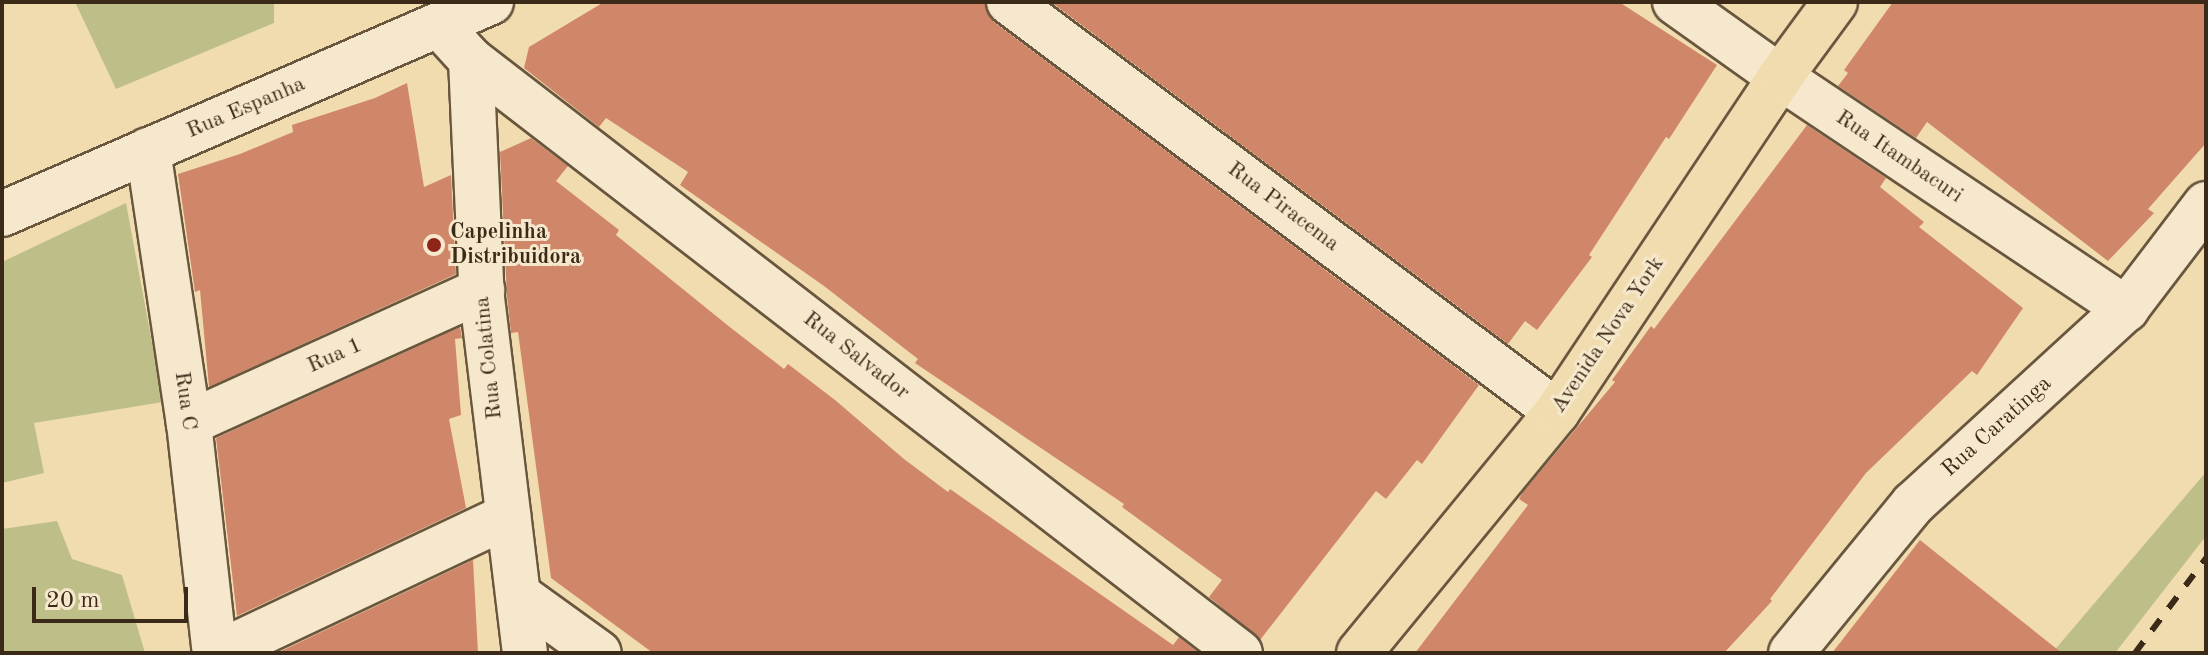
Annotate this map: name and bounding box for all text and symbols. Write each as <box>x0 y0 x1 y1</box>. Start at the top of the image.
street label: Rua Espanha <box>183 71 309 145</box>
street label: Rua Itambacuri <box>1830 105 1968 209</box>
street label: Rua Piracema <box>1222 156 1344 258</box>
place label: Capelinha Distribuidora <box>450 219 581 270</box>
marker: Capelinha Distribuidora <box>425 236 443 254</box>
street label: Avenida Nova York <box>1546 252 1670 418</box>
street label: Rua Colatina <box>469 295 509 421</box>
street label: Rua Salvador <box>797 306 915 406</box>
street label: Rua 1 <box>303 332 367 380</box>
street label: Rua C <box>168 370 202 432</box>
street label: Rua Caratinga <box>1937 371 2057 483</box>
scale bar <box>36 571 192 621</box>
text: 20 m <box>46 589 100 613</box>

